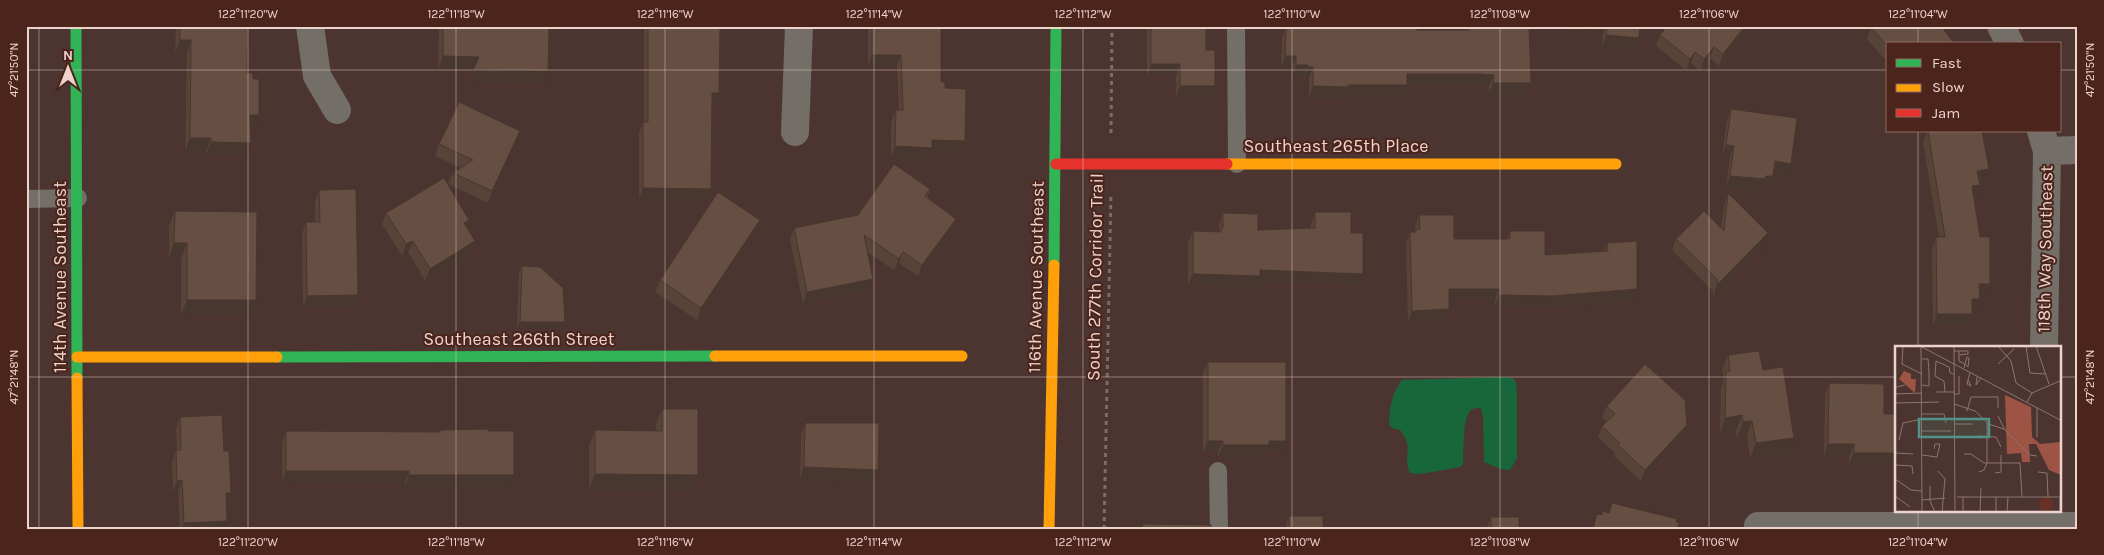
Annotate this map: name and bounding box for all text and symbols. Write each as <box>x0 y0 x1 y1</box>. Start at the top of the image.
text: 122°11'20"W <box>218 7 278 21</box>
text: 122°11'18"W <box>427 7 485 21</box>
text: 122°11'16"W <box>637 7 694 21</box>
text: 122°11'14"W <box>846 7 903 21</box>
text: 122°11'12"W <box>1055 7 1112 21</box>
text: 122°11'10"W <box>1264 7 1321 21</box>
text: 122°11'08"W <box>1470 7 1530 21</box>
text: 122°11'06"W <box>1679 7 1739 21</box>
text: 122°11'04"W <box>1888 7 1948 21</box>
north arrow <box>42 42 92 92</box>
legend <box>1886 42 2062 132</box>
text: 47°21'50"N <box>7 43 21 97</box>
text: 47°21'50"N <box>2083 43 2097 97</box>
text: N <box>63 47 73 64</box>
text: Fast <box>1932 54 1962 72</box>
text: Slow <box>1932 78 1964 96</box>
text: Jam <box>1932 104 1960 122</box>
street label: Southeast 265th Place <box>1243 135 1429 157</box>
street label: 118th Way Southeast <box>2033 165 2057 333</box>
street label: South 277th Corridor Trail <box>1082 173 1108 381</box>
street label: 116th Avenue Southeast <box>1023 180 1049 373</box>
street label: 114th Avenue Southeast <box>49 181 71 373</box>
street label: Southeast 266th Street <box>423 328 615 350</box>
inset map <box>1895 346 2062 512</box>
text: 47°21'48"N <box>7 350 21 404</box>
text: 47°21'48"N <box>2083 350 2097 404</box>
text: 122°11'20"W <box>218 535 278 549</box>
text: 122°11'18"W <box>427 535 485 549</box>
text: 122°11'16"W <box>637 535 694 549</box>
text: 122°11'14"W <box>846 535 903 549</box>
text: 122°11'12"W <box>1055 535 1112 549</box>
text: 122°11'10"W <box>1264 535 1321 549</box>
text: 122°11'08"W <box>1470 535 1530 549</box>
text: 122°11'06"W <box>1679 535 1739 549</box>
text: 122°11'04"W <box>1888 535 1948 549</box>

